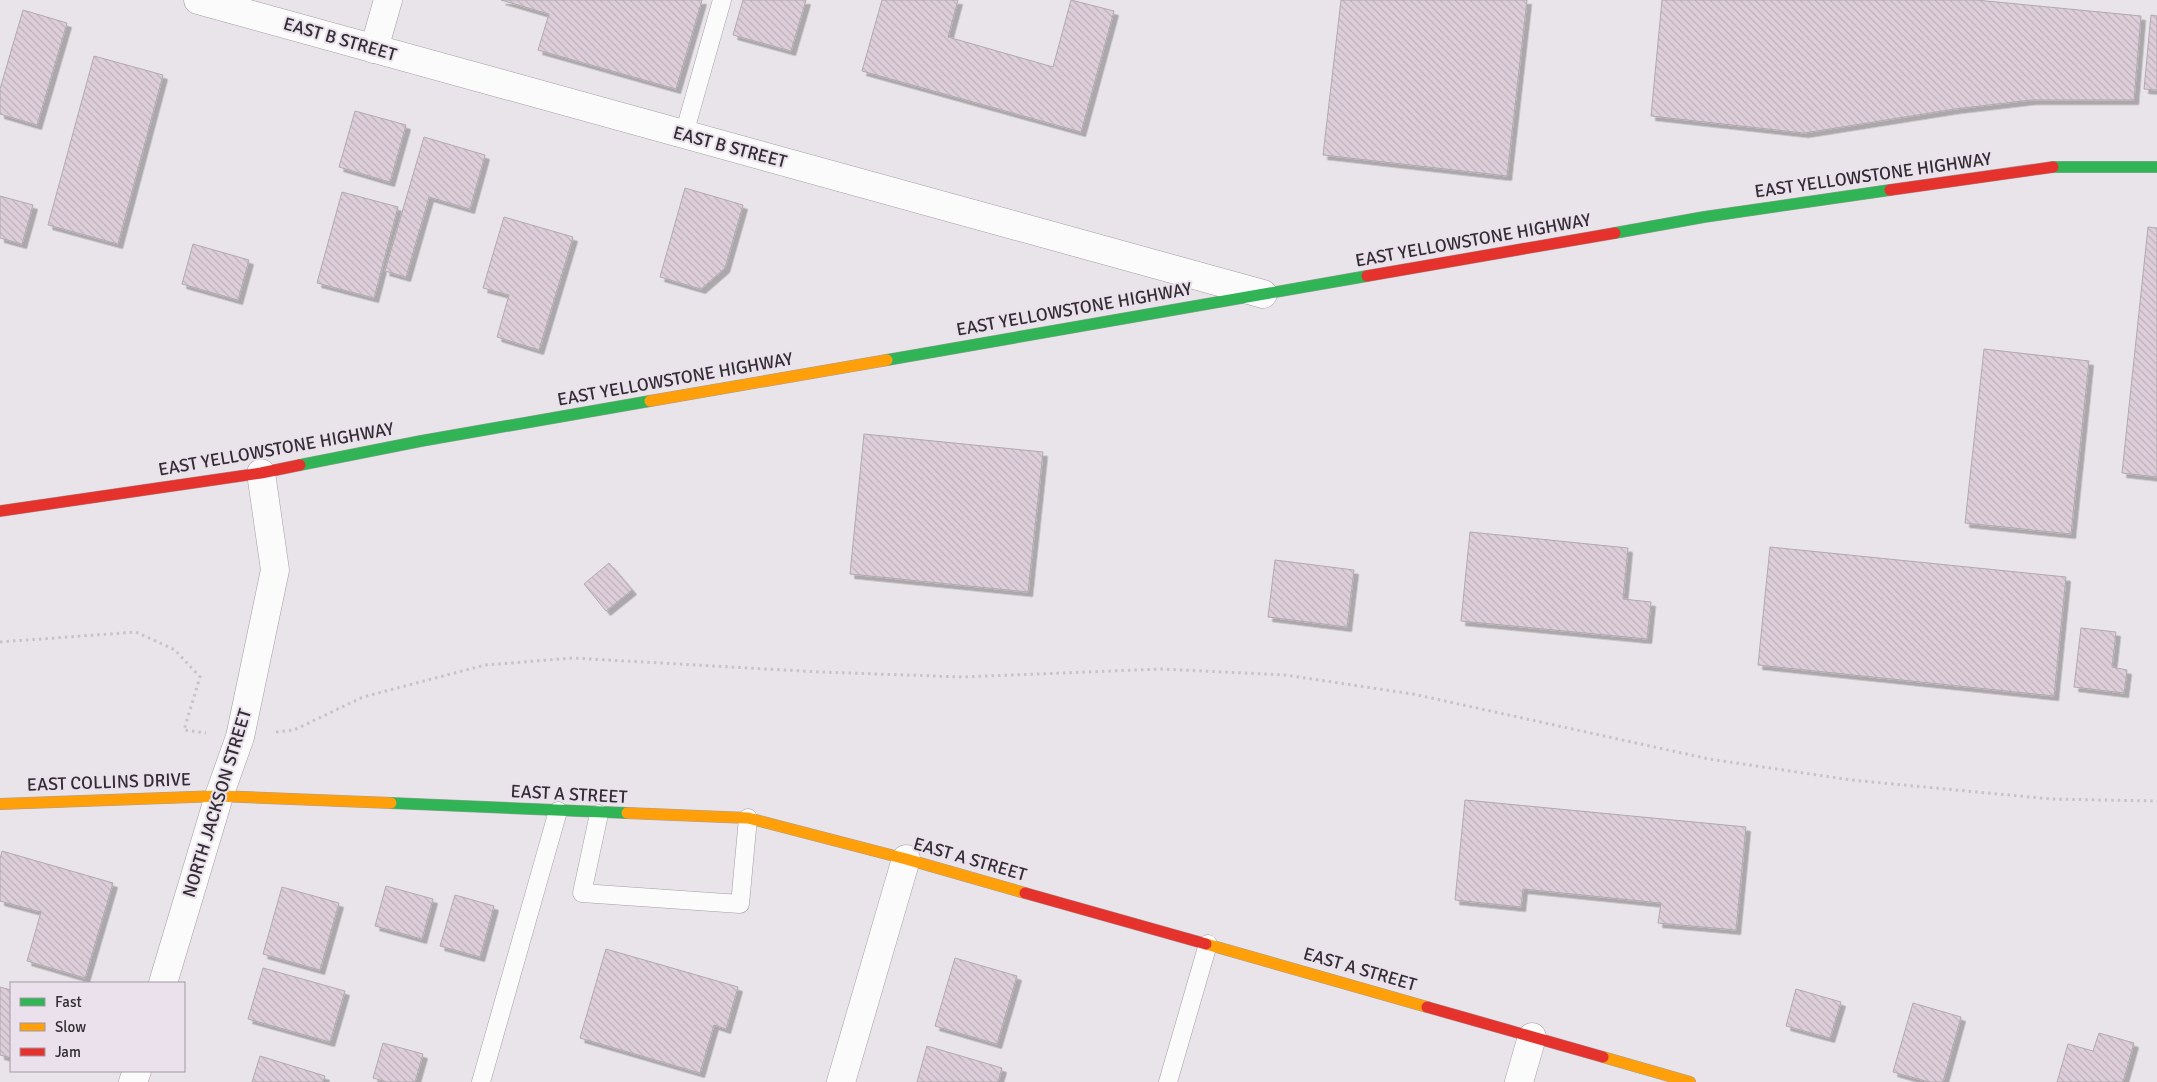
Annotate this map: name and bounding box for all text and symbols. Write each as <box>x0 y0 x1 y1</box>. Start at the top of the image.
street label: EAST B STREET <box>281 12 399 66</box>
street label: EAST B STREET <box>671 121 789 173</box>
street label: EAST YELLOWSTONE HIGHWAY <box>1753 147 1993 203</box>
street label: EAST YELLOWSTONE HIGHWAY <box>1353 208 1593 272</box>
street label: EAST YELLOWSTONE HIGHWAY <box>954 277 1194 341</box>
street label: EAST YELLOWSTONE HIGHWAY <box>555 347 795 411</box>
street label: EAST YELLOWSTONE HIGHWAY <box>156 417 396 481</box>
street label: NORTH JACKSON STREET <box>178 706 256 900</box>
street label: EAST COLLINS DRIVE <box>27 768 191 796</box>
street label: EAST A STREET <box>510 780 628 808</box>
street label: EAST A STREET <box>911 832 1029 886</box>
street label: EAST A STREET <box>1301 942 1419 996</box>
legend <box>10 982 185 1072</box>
text: Fast <box>55 993 82 1011</box>
text: Slow <box>55 1018 86 1036</box>
text: Jam <box>55 1043 81 1061</box>

